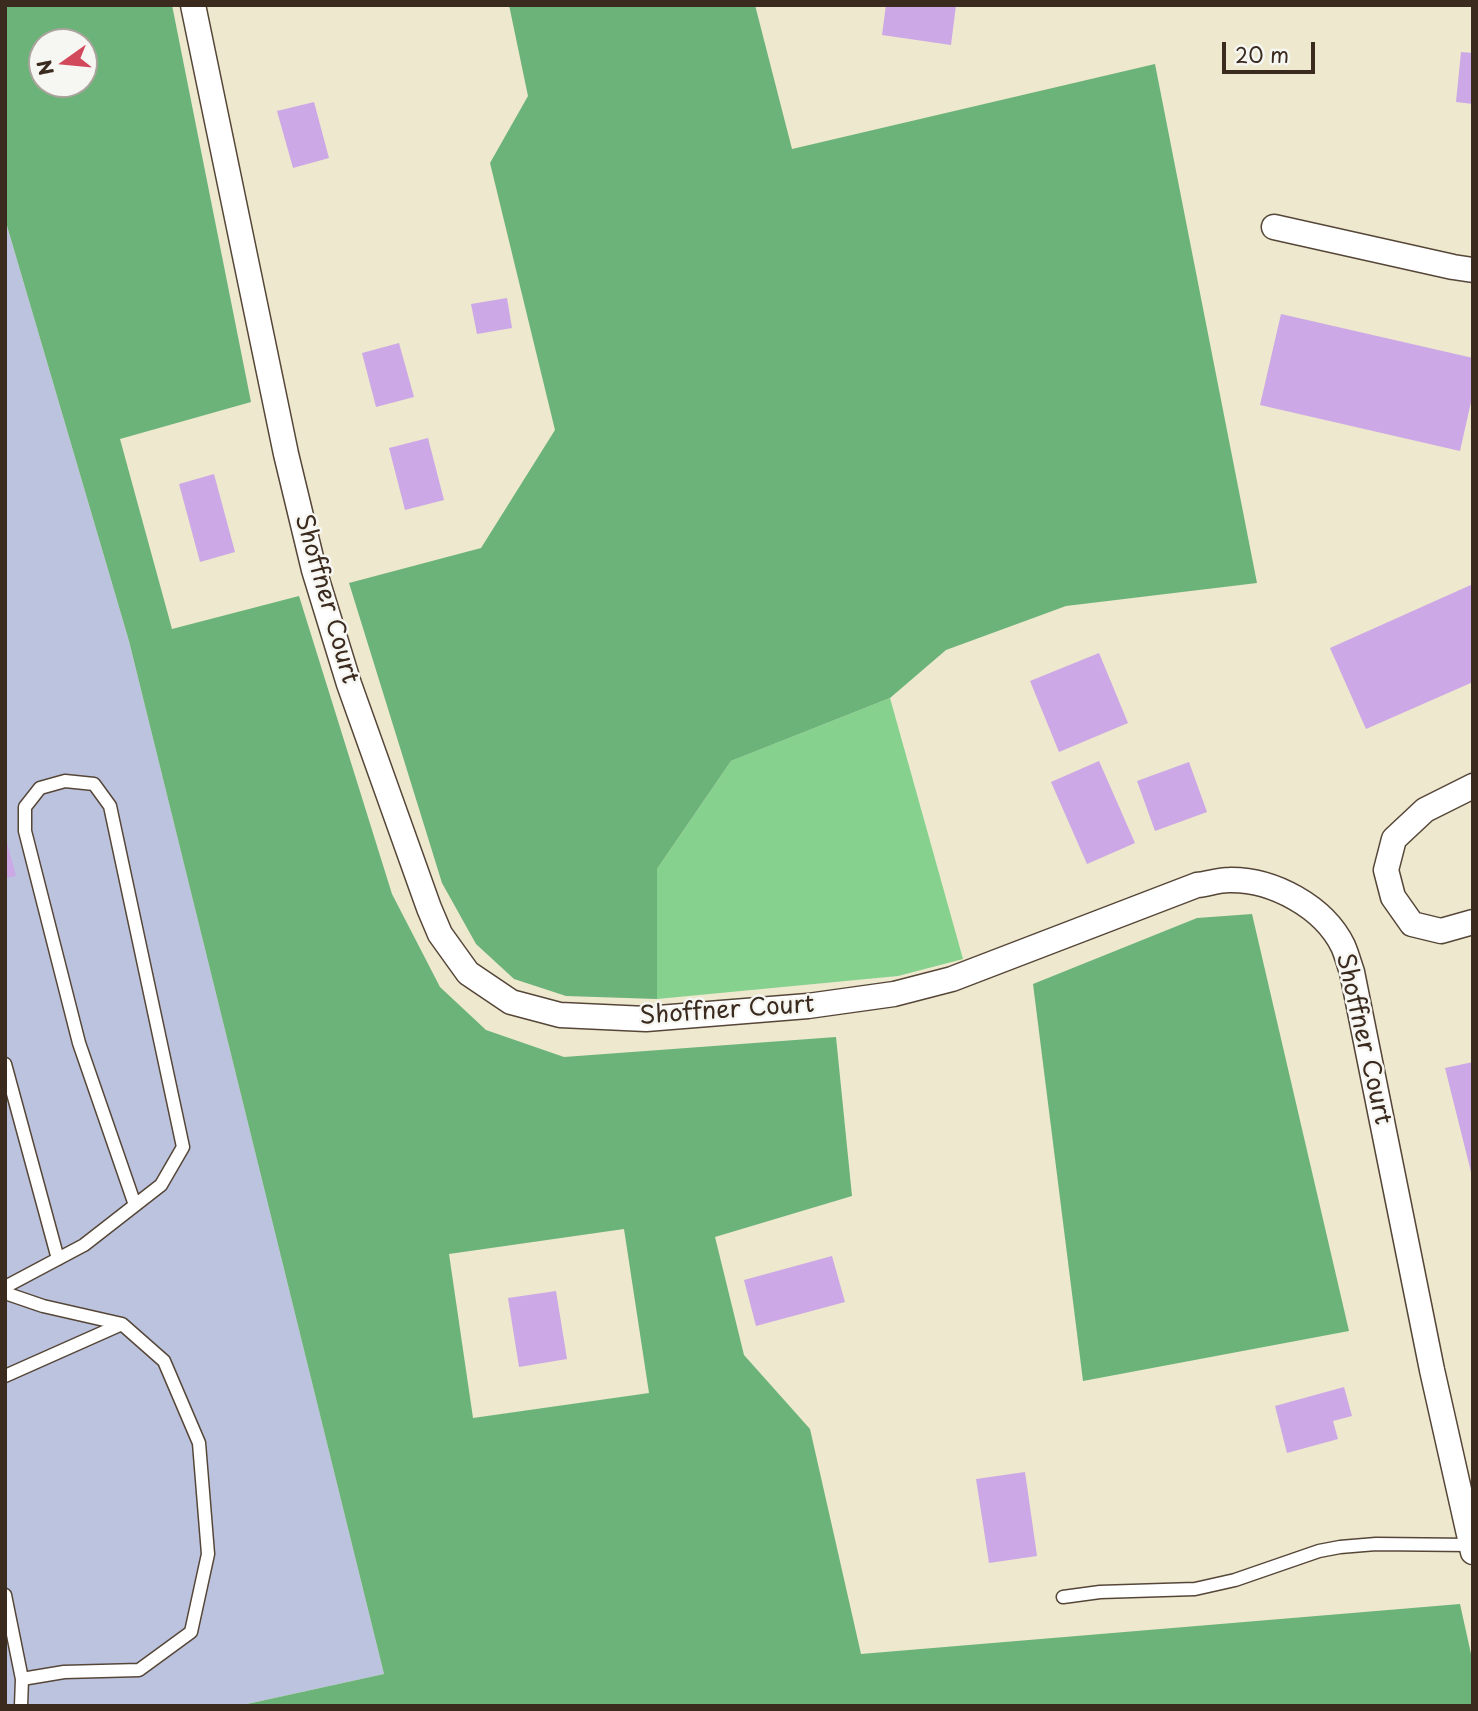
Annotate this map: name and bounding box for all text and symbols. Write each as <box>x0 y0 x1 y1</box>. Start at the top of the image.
north arrow <box>28 28 98 98</box>
scale bar <box>1226 28 1319 72</box>
text: 20 m <box>1235 38 1289 70</box>
text: N <box>29 57 60 79</box>
street label: Shoffner Court <box>288 511 364 687</box>
street label: Shoffner Court <box>1329 950 1397 1128</box>
street label: Shoffner Court <box>639 991 815 1031</box>

